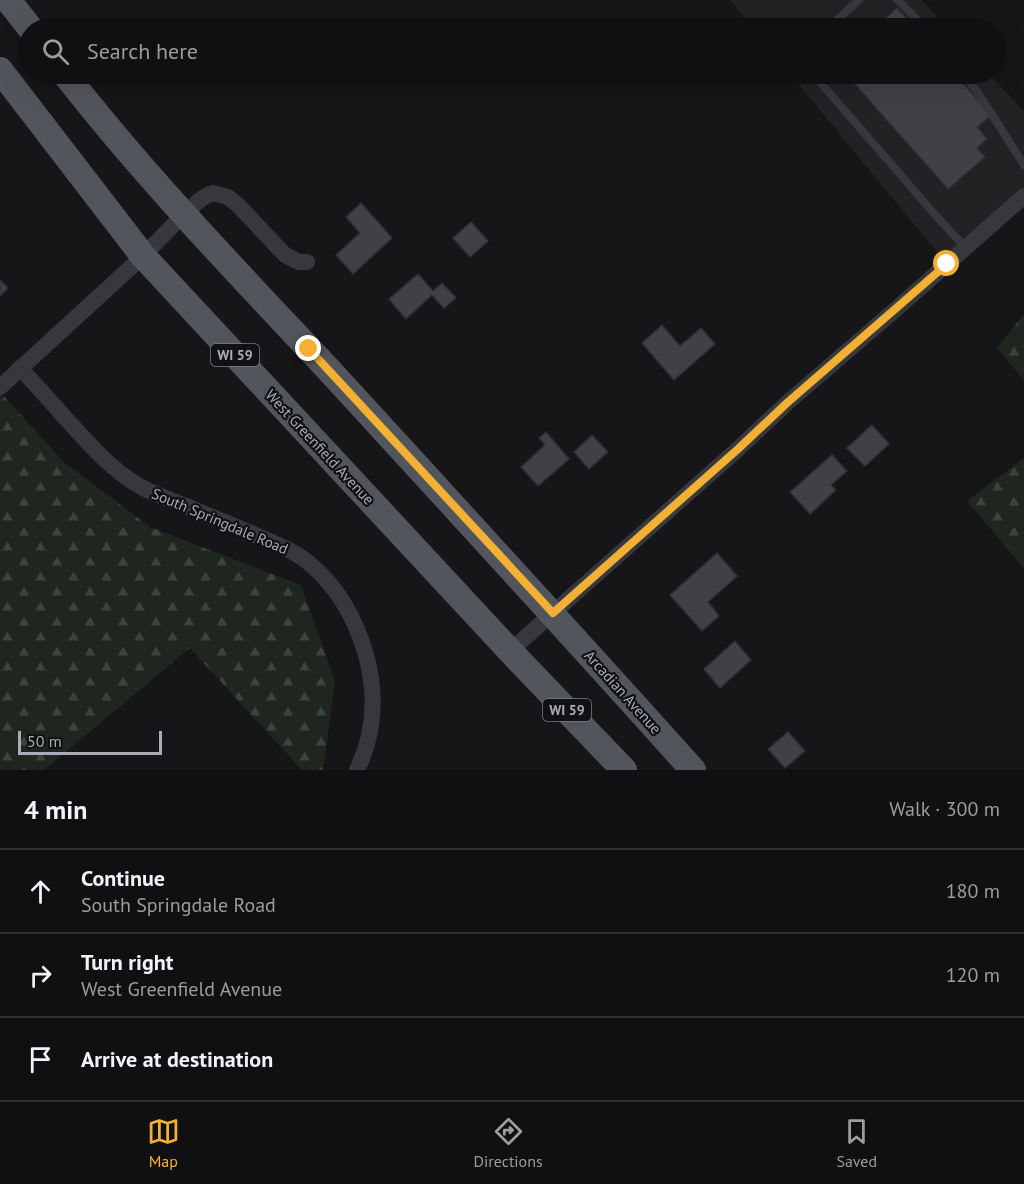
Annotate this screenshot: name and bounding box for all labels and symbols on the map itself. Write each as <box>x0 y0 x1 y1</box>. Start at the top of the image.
route start <box>933 250 959 276</box>
route end <box>295 335 321 361</box>
road number: WI 59 <box>211 344 259 366</box>
street label: West Greenfield Avenue <box>262 385 378 509</box>
street label: South Springdale Road <box>149 484 291 558</box>
street label: Arcadian Avenue <box>580 646 666 738</box>
road number: WI 59 <box>543 699 591 721</box>
scale bar <box>18 728 162 756</box>

